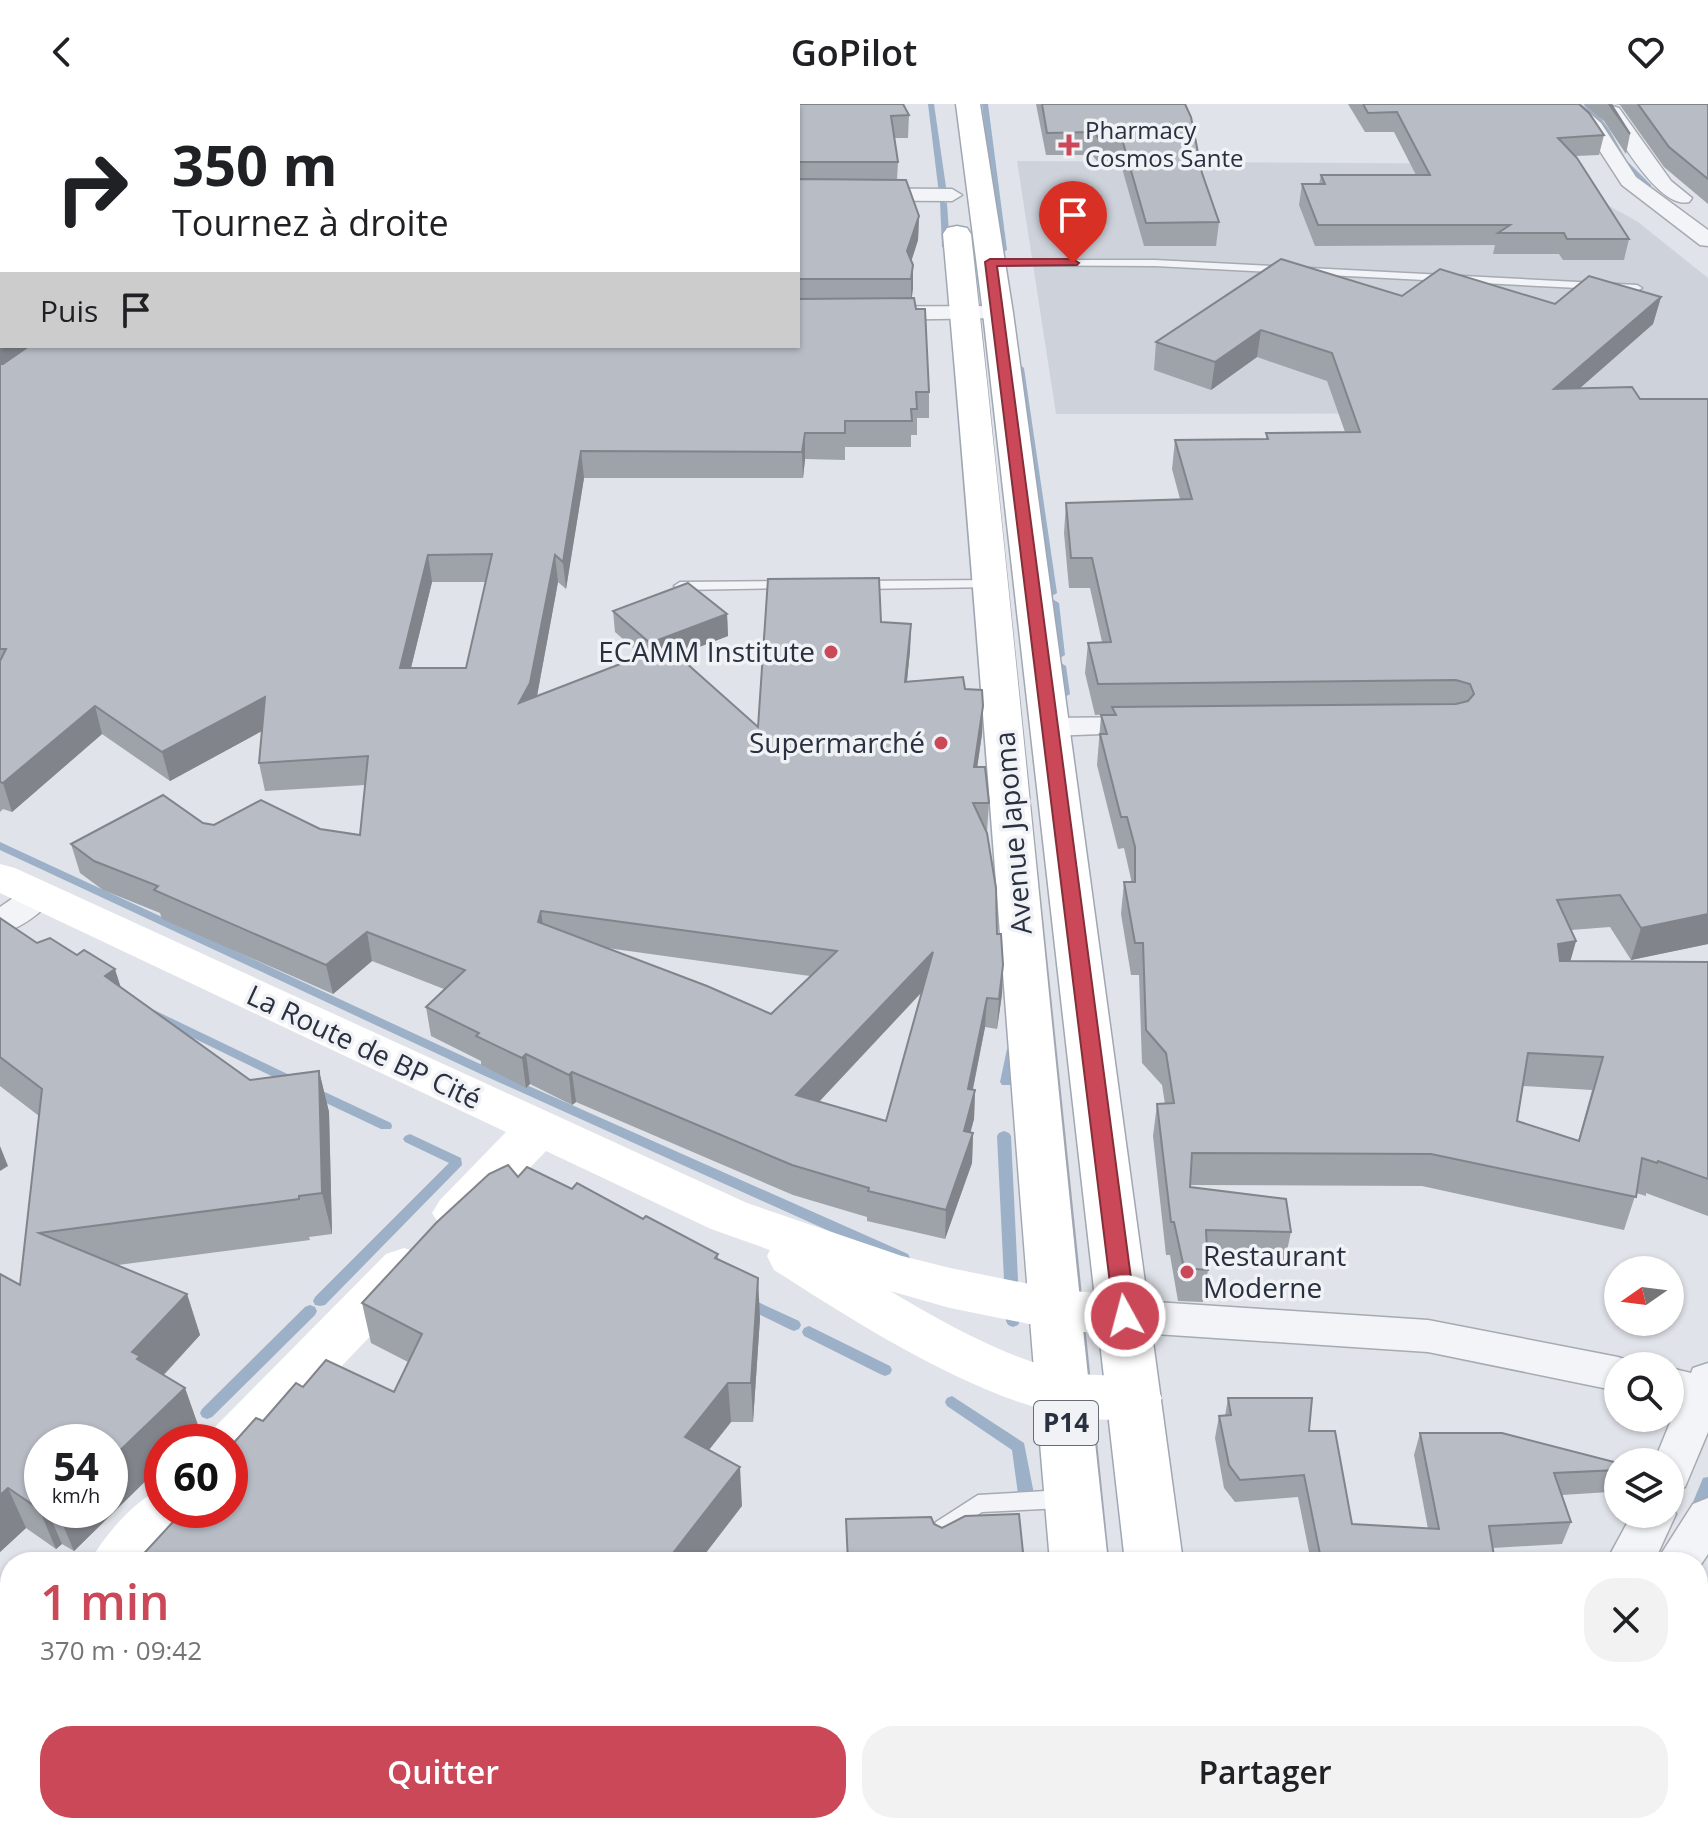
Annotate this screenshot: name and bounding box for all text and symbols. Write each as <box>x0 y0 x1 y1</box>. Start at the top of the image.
text: GoPilot <box>791 28 917 77</box>
icon: back <box>40 30 84 74</box>
icon: heart <box>1624 30 1668 74</box>
place label: Pharmacy Cosmos Sante <box>1085 113 1244 174</box>
text: 350 m <box>172 126 338 202</box>
icon: right <box>40 136 144 240</box>
marker: Pharmacy Cosmos Sante <box>1060 136 1078 154</box>
pin <box>1039 181 1107 263</box>
icon: arrive <box>1051 193 1095 237</box>
text: Tournez à droite <box>172 198 449 247</box>
icon: arrive <box>114 288 158 332</box>
text: Puis <box>40 290 98 331</box>
place label: ECAMM Institute <box>598 632 815 670</box>
marker: ECAMM Institute <box>822 643 840 661</box>
place label: Supermarché <box>749 723 925 761</box>
street label: Avenue Japoma <box>984 730 1040 936</box>
marker: Supermarché <box>932 734 950 752</box>
street label: La Route de BP Cité <box>241 975 488 1117</box>
place label: Restaurant Moderne <box>1203 1236 1346 1306</box>
north arrow <box>1604 1256 1684 1336</box>
map controls <box>1604 1256 1684 1528</box>
marker: Restaurant Moderne <box>1178 1263 1196 1281</box>
position arrow <box>1083 1274 1167 1358</box>
button: search <box>1604 1352 1684 1432</box>
road number: P14 <box>1034 1401 1098 1445</box>
speed limit sign: 60 <box>144 1424 248 1528</box>
text: 54 <box>53 1438 99 1493</box>
button: layers <box>1604 1448 1684 1528</box>
text: km/h <box>52 1482 100 1509</box>
text: 1 min <box>40 1569 170 1634</box>
button: close <box>1584 1578 1668 1662</box>
text: 370 m · 09:42 <box>40 1632 202 1668</box>
button: Quitter <box>40 1726 846 1818</box>
button: Partager <box>862 1726 1668 1818</box>

